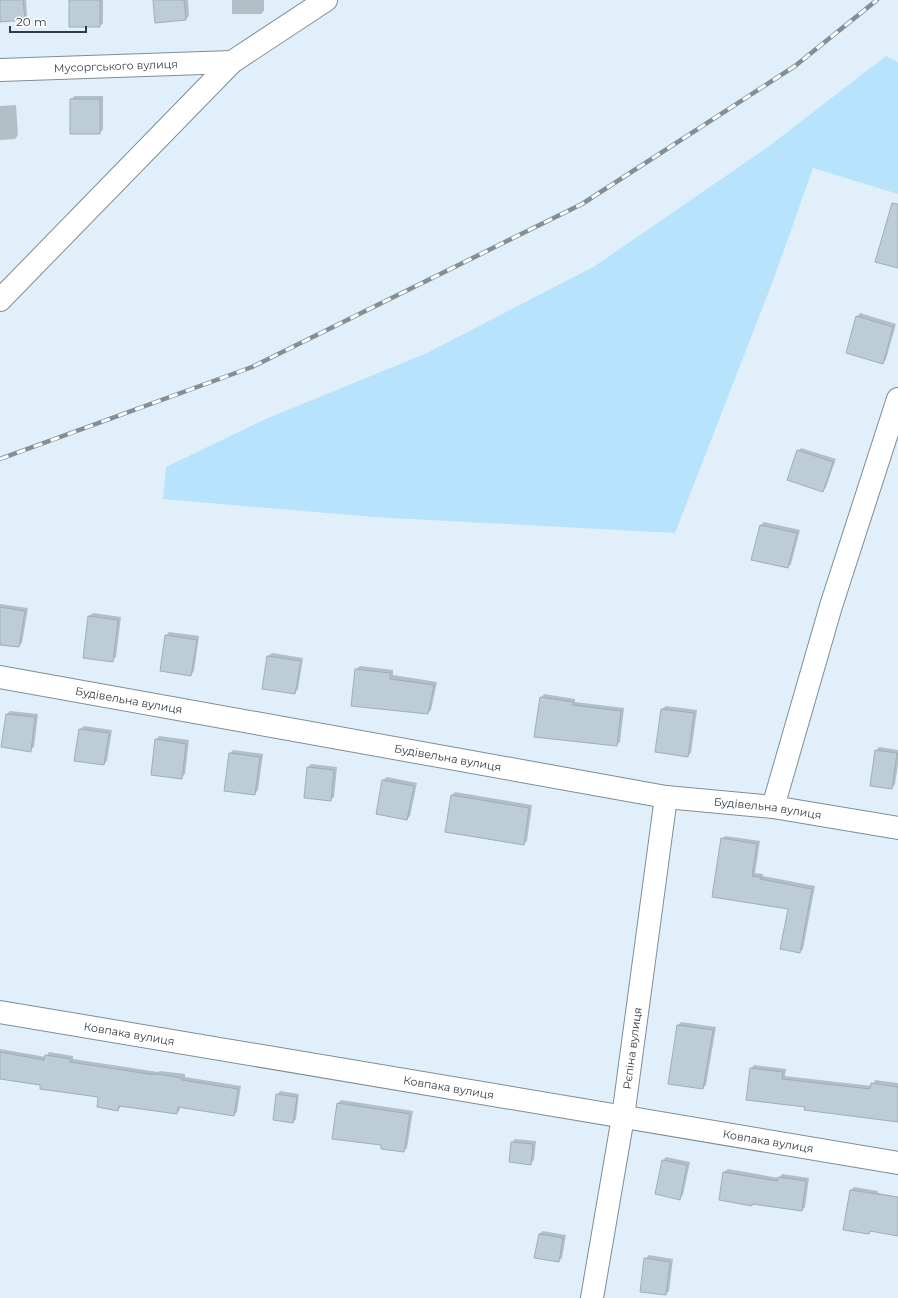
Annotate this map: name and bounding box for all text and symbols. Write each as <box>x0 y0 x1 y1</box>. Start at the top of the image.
scale bar <box>10 8 86 34</box>
text: 20 m <box>16 14 47 29</box>
street label: Мусоргського вулиця <box>54 57 178 75</box>
street label: Будівельна вулиця <box>74 684 184 717</box>
street label: Будівельна вулиця <box>393 741 502 774</box>
street label: Будівельна вулиця <box>713 794 823 822</box>
street label: Рєпіна вулиця <box>620 1006 645 1090</box>
street label: Ковпака вулиця <box>83 1019 176 1048</box>
street label: Ковпака вулиця <box>402 1073 495 1102</box>
street label: Ковпака вулиця <box>722 1127 815 1156</box>

